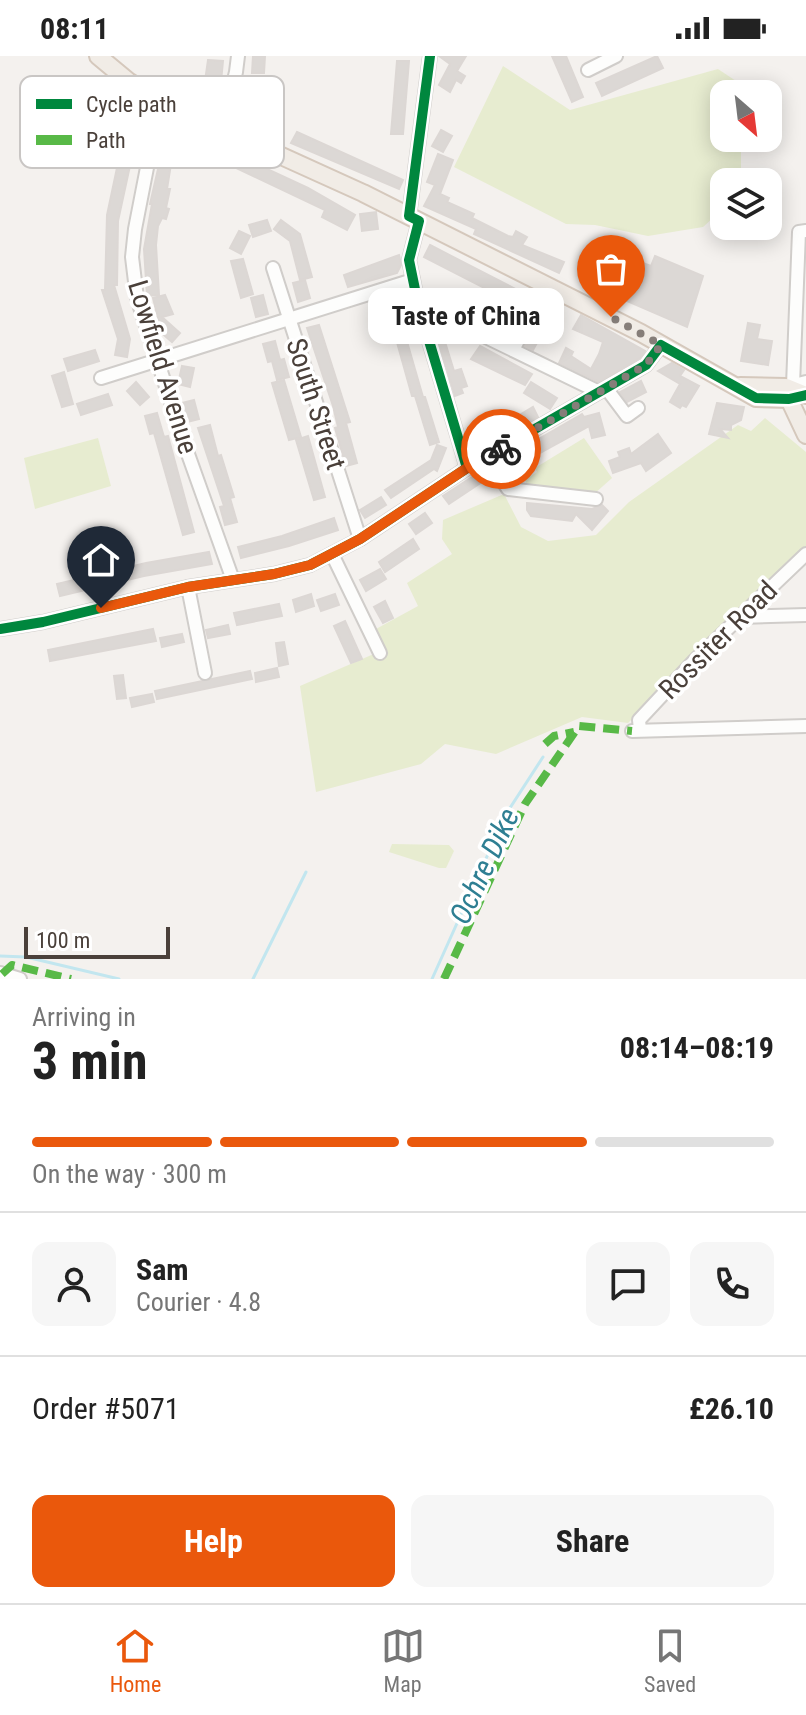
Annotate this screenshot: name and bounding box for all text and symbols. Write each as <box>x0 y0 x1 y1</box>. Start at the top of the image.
text: 08:11 <box>40 11 109 46</box>
legend <box>20 76 284 168</box>
north arrow <box>710 80 782 152</box>
map controls <box>710 80 782 240</box>
text: Cycle path <box>86 92 177 117</box>
text: Path <box>86 128 126 153</box>
button: layers <box>710 168 782 240</box>
pin <box>577 235 645 317</box>
icon: bag <box>589 247 633 291</box>
street label: Lowfield Avenue <box>121 276 205 458</box>
callout: Taste of China <box>367 289 563 345</box>
text: Taste of China <box>391 301 541 331</box>
street label: South Street <box>279 334 353 474</box>
courier <box>461 409 541 489</box>
icon: bike <box>479 427 523 471</box>
pin <box>67 526 135 608</box>
icon: home <box>79 538 123 582</box>
street label: Rossiter Road <box>652 574 784 706</box>
water label: Ochre Dike <box>442 803 526 929</box>
scale bar <box>24 923 170 959</box>
text: 100 m <box>36 928 90 953</box>
text: Arriving in <box>32 1002 136 1032</box>
text: 08:14–08:19 <box>620 1030 774 1065</box>
text: 3 min <box>32 1031 148 1092</box>
text: On the way · 300 m <box>32 1159 227 1189</box>
button: person <box>32 1242 116 1326</box>
button: chat <box>586 1242 670 1326</box>
button: phone <box>690 1242 774 1326</box>
text: Sam <box>136 1252 189 1287</box>
text: Courier · 4.8 <box>136 1287 261 1317</box>
text: Order #5071 <box>32 1391 180 1426</box>
text: £26.10 <box>689 1391 774 1426</box>
button: Help <box>32 1495 395 1587</box>
button: Share <box>411 1495 774 1587</box>
tab: Home <box>110 1624 161 1697</box>
tab: Map <box>381 1624 425 1697</box>
tab: Saved <box>644 1624 696 1697</box>

